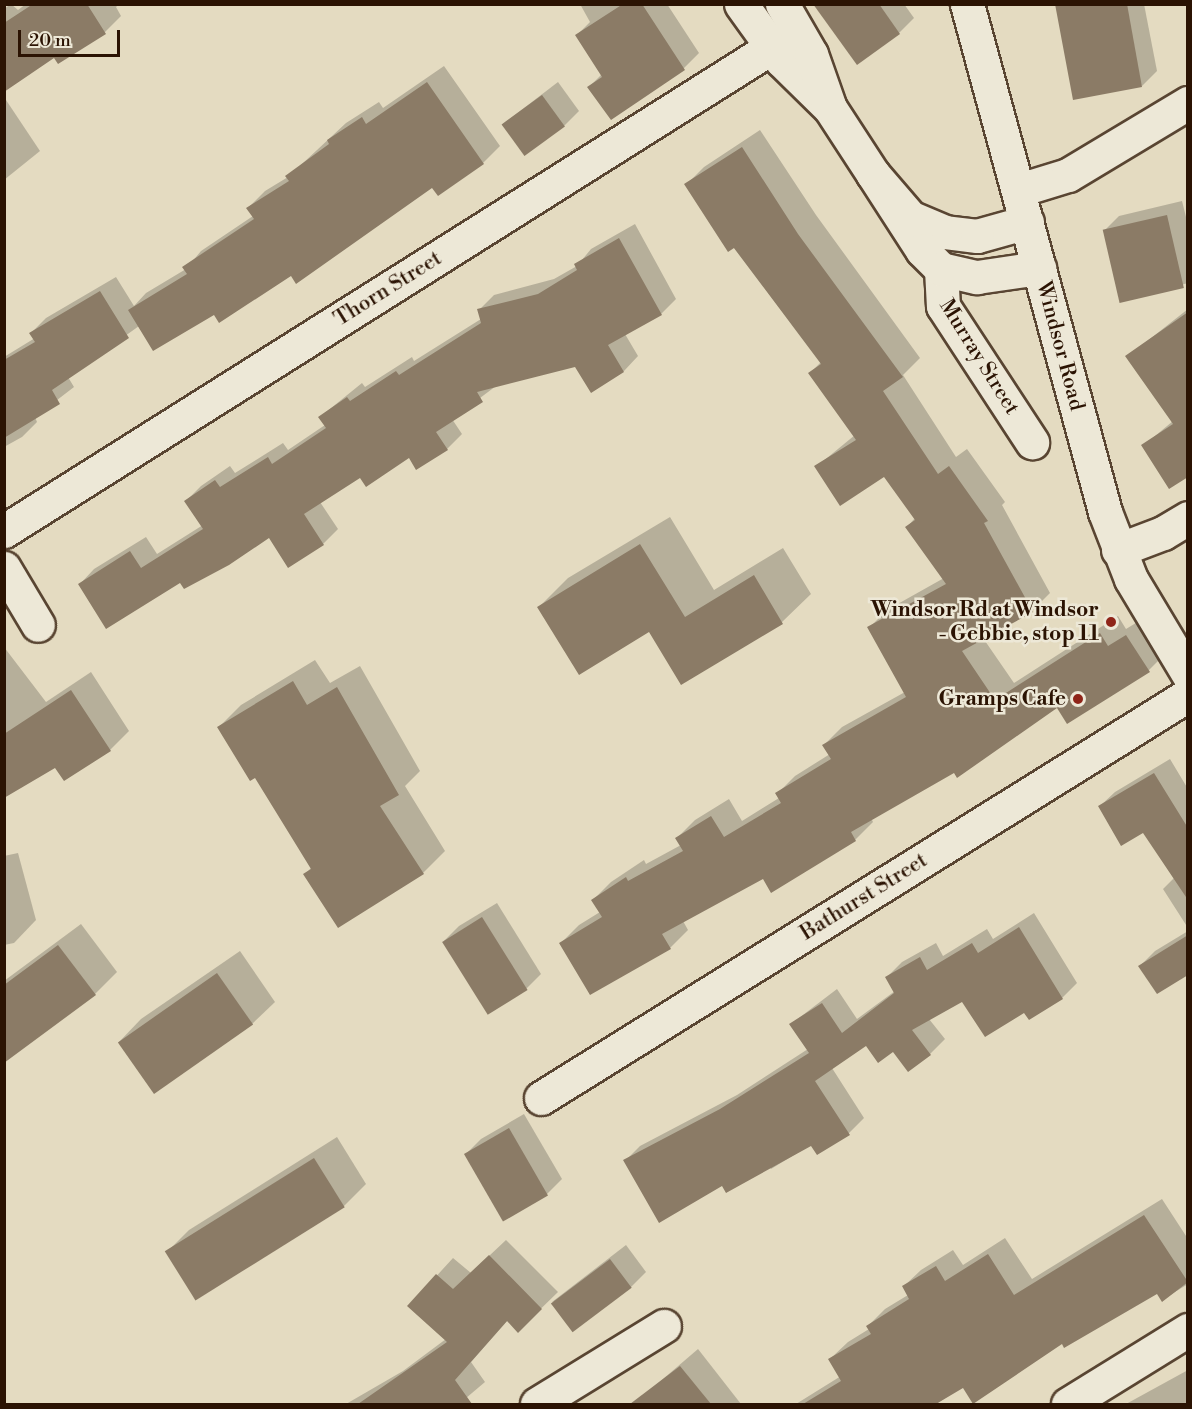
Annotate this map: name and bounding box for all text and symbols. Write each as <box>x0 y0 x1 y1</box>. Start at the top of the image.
scale bar <box>21 18 123 56</box>
text: 20 m <box>29 29 71 52</box>
street label: Thorn Street <box>330 246 446 332</box>
street label: Windsor Road <box>1031 279 1089 413</box>
street label: Murray Street <box>934 295 1024 419</box>
place label: Windsor Rd at Windsor - Gebbie, stop 11 <box>871 597 1099 647</box>
marker: Windsor Rd at Windsor - Gebbie, stop 11 <box>1104 615 1118 629</box>
place label: Gramps Cafe <box>938 686 1066 712</box>
marker: Gramps Cafe <box>1071 692 1085 706</box>
street label: Bathurst Street <box>796 848 932 946</box>

